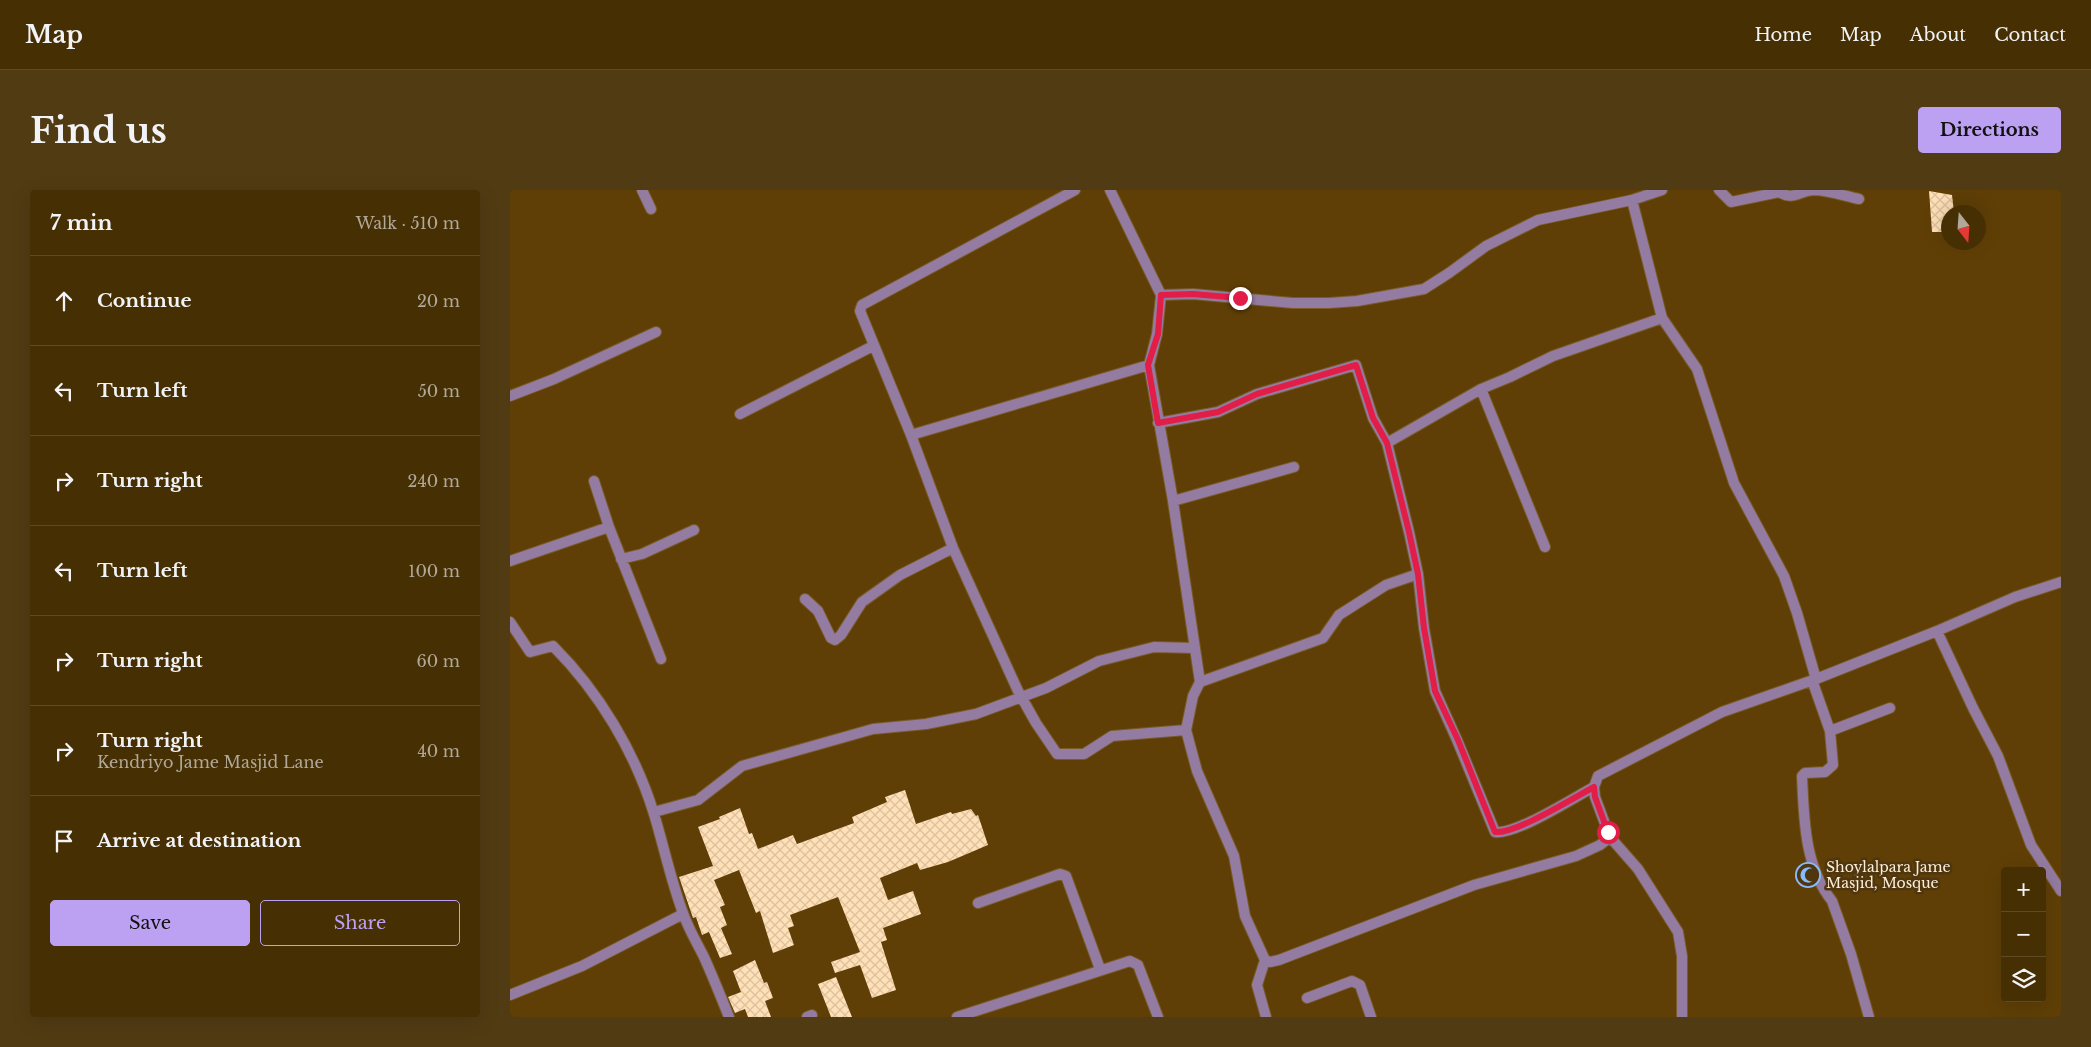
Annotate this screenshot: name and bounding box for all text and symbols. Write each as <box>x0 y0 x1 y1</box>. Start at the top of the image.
text: Map <box>25 20 83 49</box>
text: Home <box>1754 24 1812 46</box>
text: Map <box>1840 24 1882 46</box>
text: About <box>1910 24 1966 46</box>
text: Contact <box>1994 24 2066 46</box>
button: Directions <box>1918 107 2061 153</box>
text: Find us <box>30 109 167 152</box>
north arrow <box>1941 205 1986 250</box>
text: 7 min <box>50 210 113 236</box>
text: Walk · 510 m <box>356 213 460 233</box>
icon: ahead <box>50 287 78 315</box>
route end <box>1229 287 1252 310</box>
text: Continue <box>97 289 192 312</box>
text: 20 m <box>417 291 460 311</box>
icon: left <box>50 377 78 405</box>
text: Turn left <box>97 379 188 402</box>
text: 50 m <box>418 381 460 401</box>
icon: right <box>50 467 78 495</box>
text: Turn right <box>97 469 203 492</box>
text: 240 m <box>408 471 460 491</box>
icon: left <box>50 557 78 585</box>
text: Turn left <box>97 559 188 582</box>
text: 100 m <box>408 561 460 581</box>
icon: right <box>50 647 78 675</box>
text: Turn right <box>97 649 203 672</box>
text: 60 m <box>417 651 460 671</box>
text: Turn right <box>97 729 203 752</box>
icon: right <box>50 737 78 765</box>
text: 40 m <box>417 741 460 761</box>
text: Kendriyo Jame Masjid Lane <box>97 752 324 772</box>
route start <box>1597 821 1620 844</box>
icon: arrive <box>50 827 78 855</box>
text: Arrive at destination <box>97 829 301 852</box>
place label: Shoylalpara Jame Masjid, Mosque <box>1826 858 1951 892</box>
mosque icon: Shoylalpara Jame Masjid, Mosque <box>1795 862 1821 888</box>
map controls <box>2001 867 2046 1002</box>
button: + <box>2001 867 2046 912</box>
button: Save <box>50 900 250 946</box>
button: Share <box>260 900 460 946</box>
button: − <box>2001 912 2046 957</box>
button: layers <box>2001 957 2046 1002</box>

